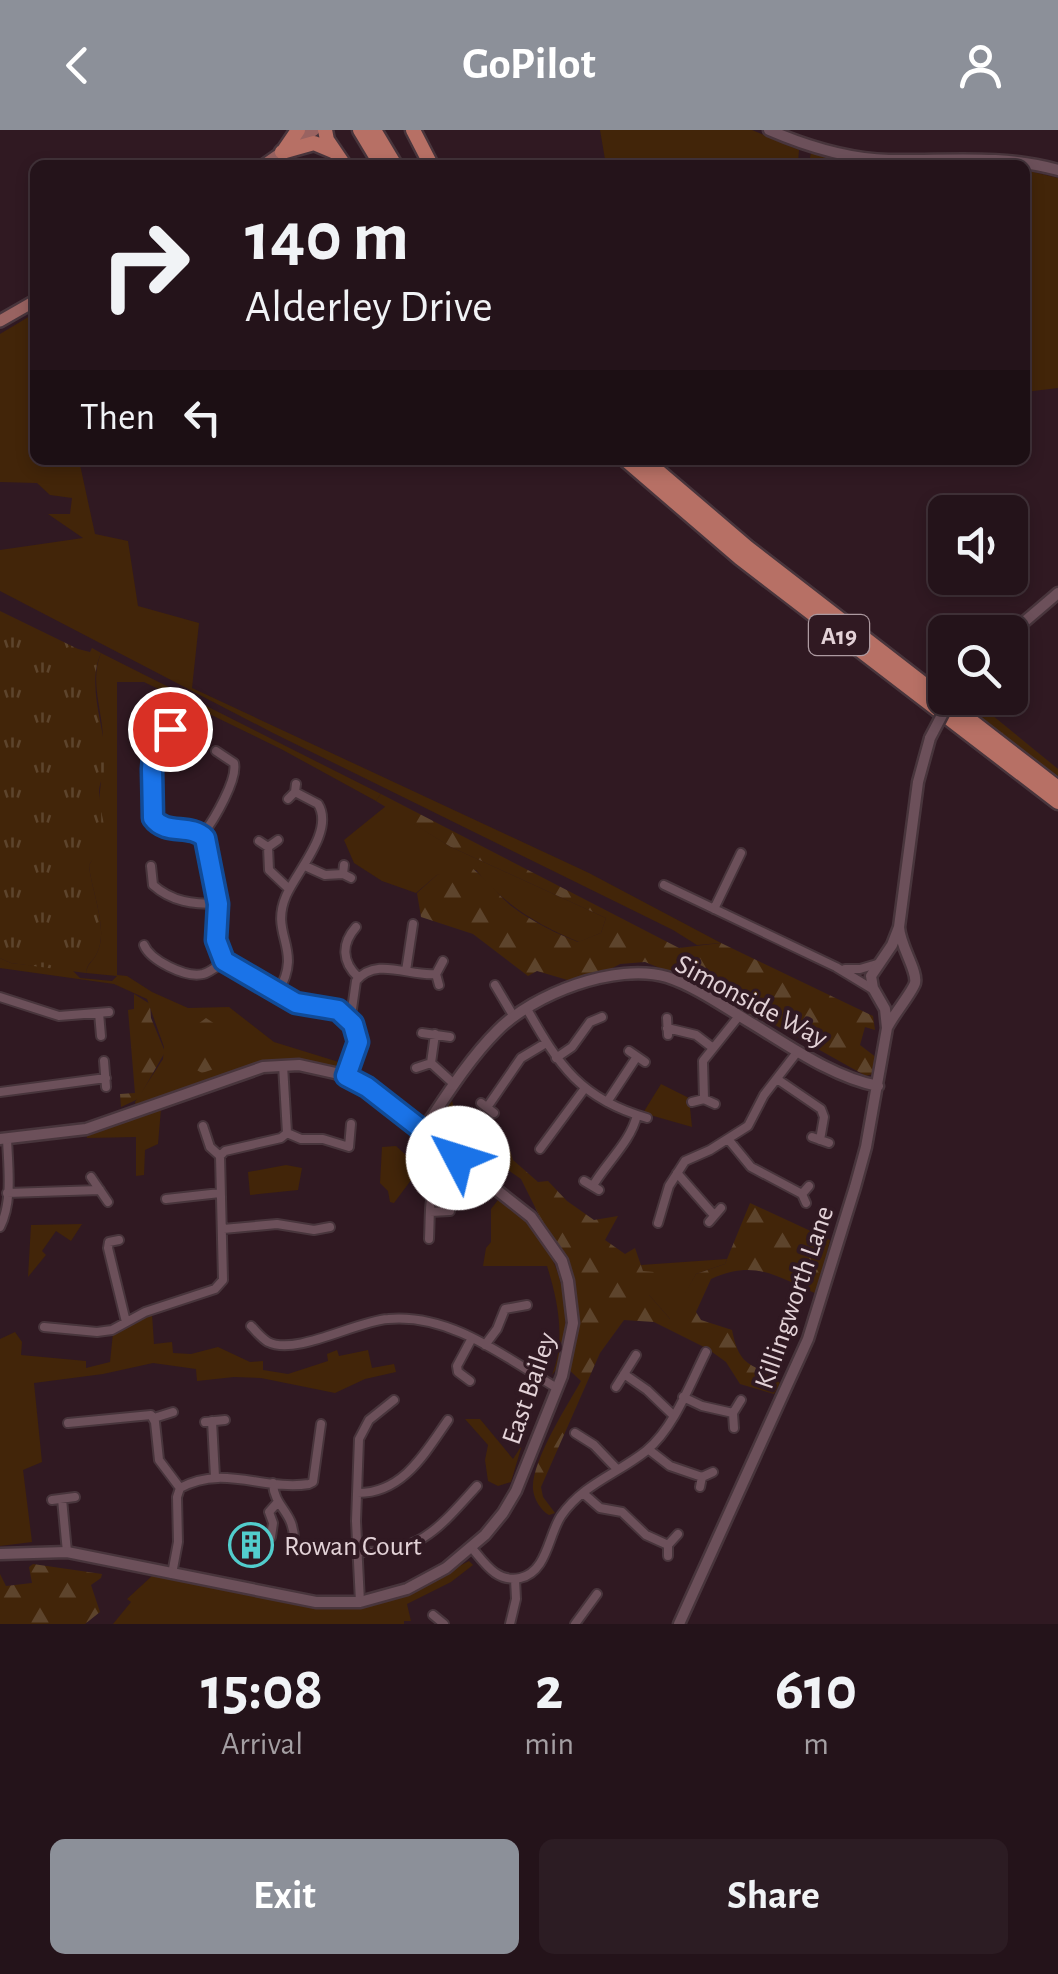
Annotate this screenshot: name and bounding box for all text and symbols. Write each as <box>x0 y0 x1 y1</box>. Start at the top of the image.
icon: back <box>50 38 105 93</box>
icon: person <box>953 38 1008 93</box>
text: GoPilot <box>462 42 596 87</box>
icon: right <box>80 200 210 330</box>
text: 140 m <box>245 203 409 273</box>
text: Alderley Drive <box>245 285 493 330</box>
icon: left <box>175 390 230 445</box>
text: Then <box>80 399 155 437</box>
map controls <box>928 495 1028 715</box>
button: sound <box>928 495 1028 595</box>
road number: A19 <box>809 615 869 655</box>
button: search <box>928 615 1028 715</box>
pin <box>128 687 213 772</box>
icon: arrive <box>143 702 198 757</box>
street label: Simonside Way <box>671 950 832 1053</box>
position arrow <box>406 1106 510 1210</box>
street label: Killingworth Lane <box>750 1203 839 1393</box>
street label: East Bailey <box>498 1329 562 1448</box>
building icon: Rowan Court <box>228 1522 274 1568</box>
place label: Rowan Court <box>284 1533 422 1561</box>
text: 15:08 <box>201 1660 323 1720</box>
text: 2 <box>535 1660 563 1720</box>
text: 610 <box>775 1660 857 1720</box>
text: Arrival <box>221 1728 303 1760</box>
text: min <box>524 1728 574 1760</box>
text: m <box>803 1728 829 1760</box>
button: Exit <box>50 1839 519 1954</box>
button: Share <box>539 1839 1008 1954</box>

